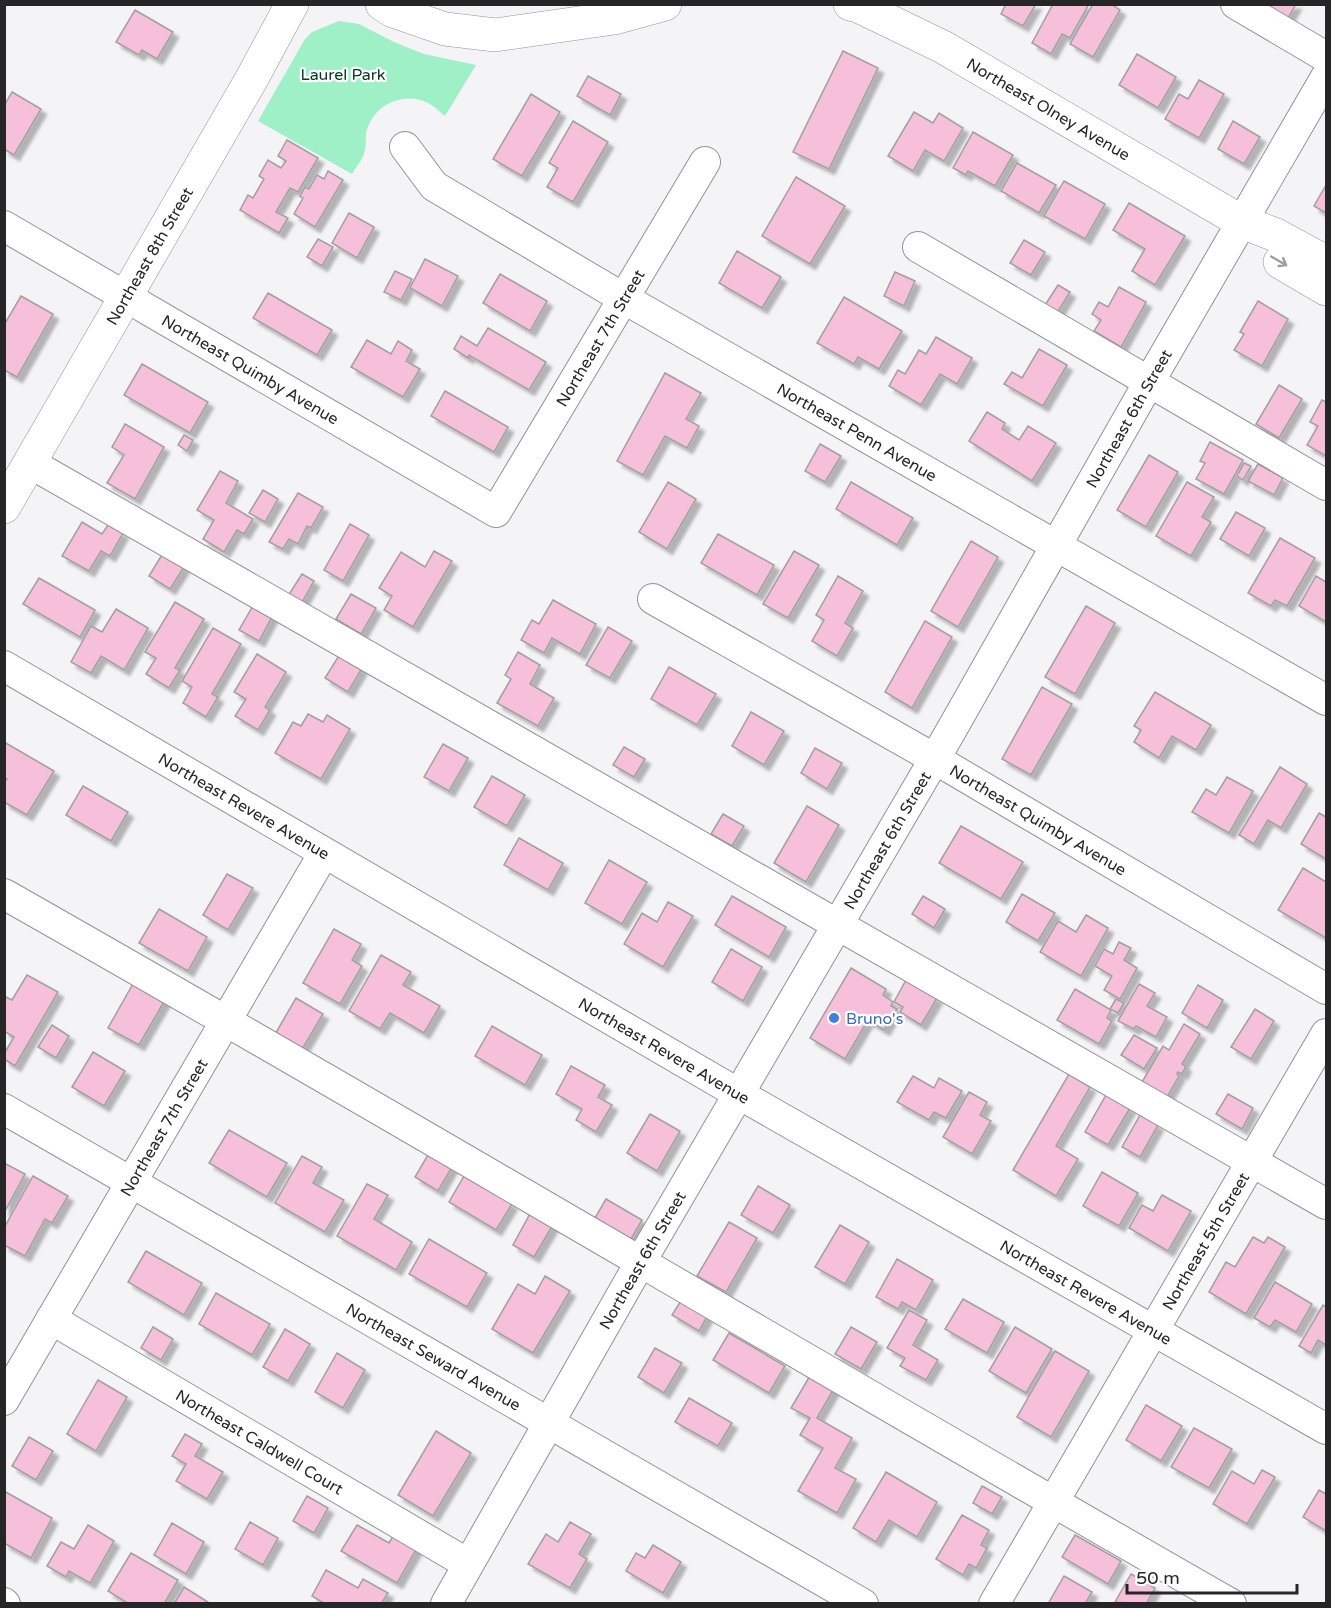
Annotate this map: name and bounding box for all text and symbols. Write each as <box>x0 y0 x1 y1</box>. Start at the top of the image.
street label: Northeast Olney Avenue <box>963 54 1133 165</box>
park label: Laurel Park <box>300 65 386 85</box>
street label: Northeast 8th Street <box>102 184 198 329</box>
one-way arrow <box>1270 255 1287 267</box>
street label: Northeast 7th Street <box>552 266 650 410</box>
street label: Northeast Quimby Avenue <box>158 311 342 429</box>
street label: Northeast 6th Street <box>1082 346 1177 492</box>
street label: Northeast Penn Avenue <box>773 379 940 486</box>
street label: Northeast Revere Avenue <box>155 749 333 864</box>
street label: Northeast Quimby Avenue <box>946 761 1130 880</box>
street label: Northeast 6th Street <box>840 768 936 913</box>
street label: Northeast Revere Avenue <box>575 994 753 1109</box>
place label: Bruno's <box>846 1009 903 1029</box>
marker: Bruno's <box>827 1011 841 1025</box>
street label: Northeast 7th Street <box>116 1055 213 1200</box>
street label: Northeast 5th Street <box>1158 1169 1254 1314</box>
street label: Northeast 6th Street <box>595 1188 691 1333</box>
street label: Northeast Revere Avenue <box>996 1236 1175 1350</box>
street label: Northeast Seward Avenue <box>342 1299 524 1416</box>
street label: Northeast Caldwell Court <box>172 1385 347 1499</box>
scale bar <box>1127 1557 1296 1595</box>
text: 50 m <box>1136 1567 1180 1589</box>

